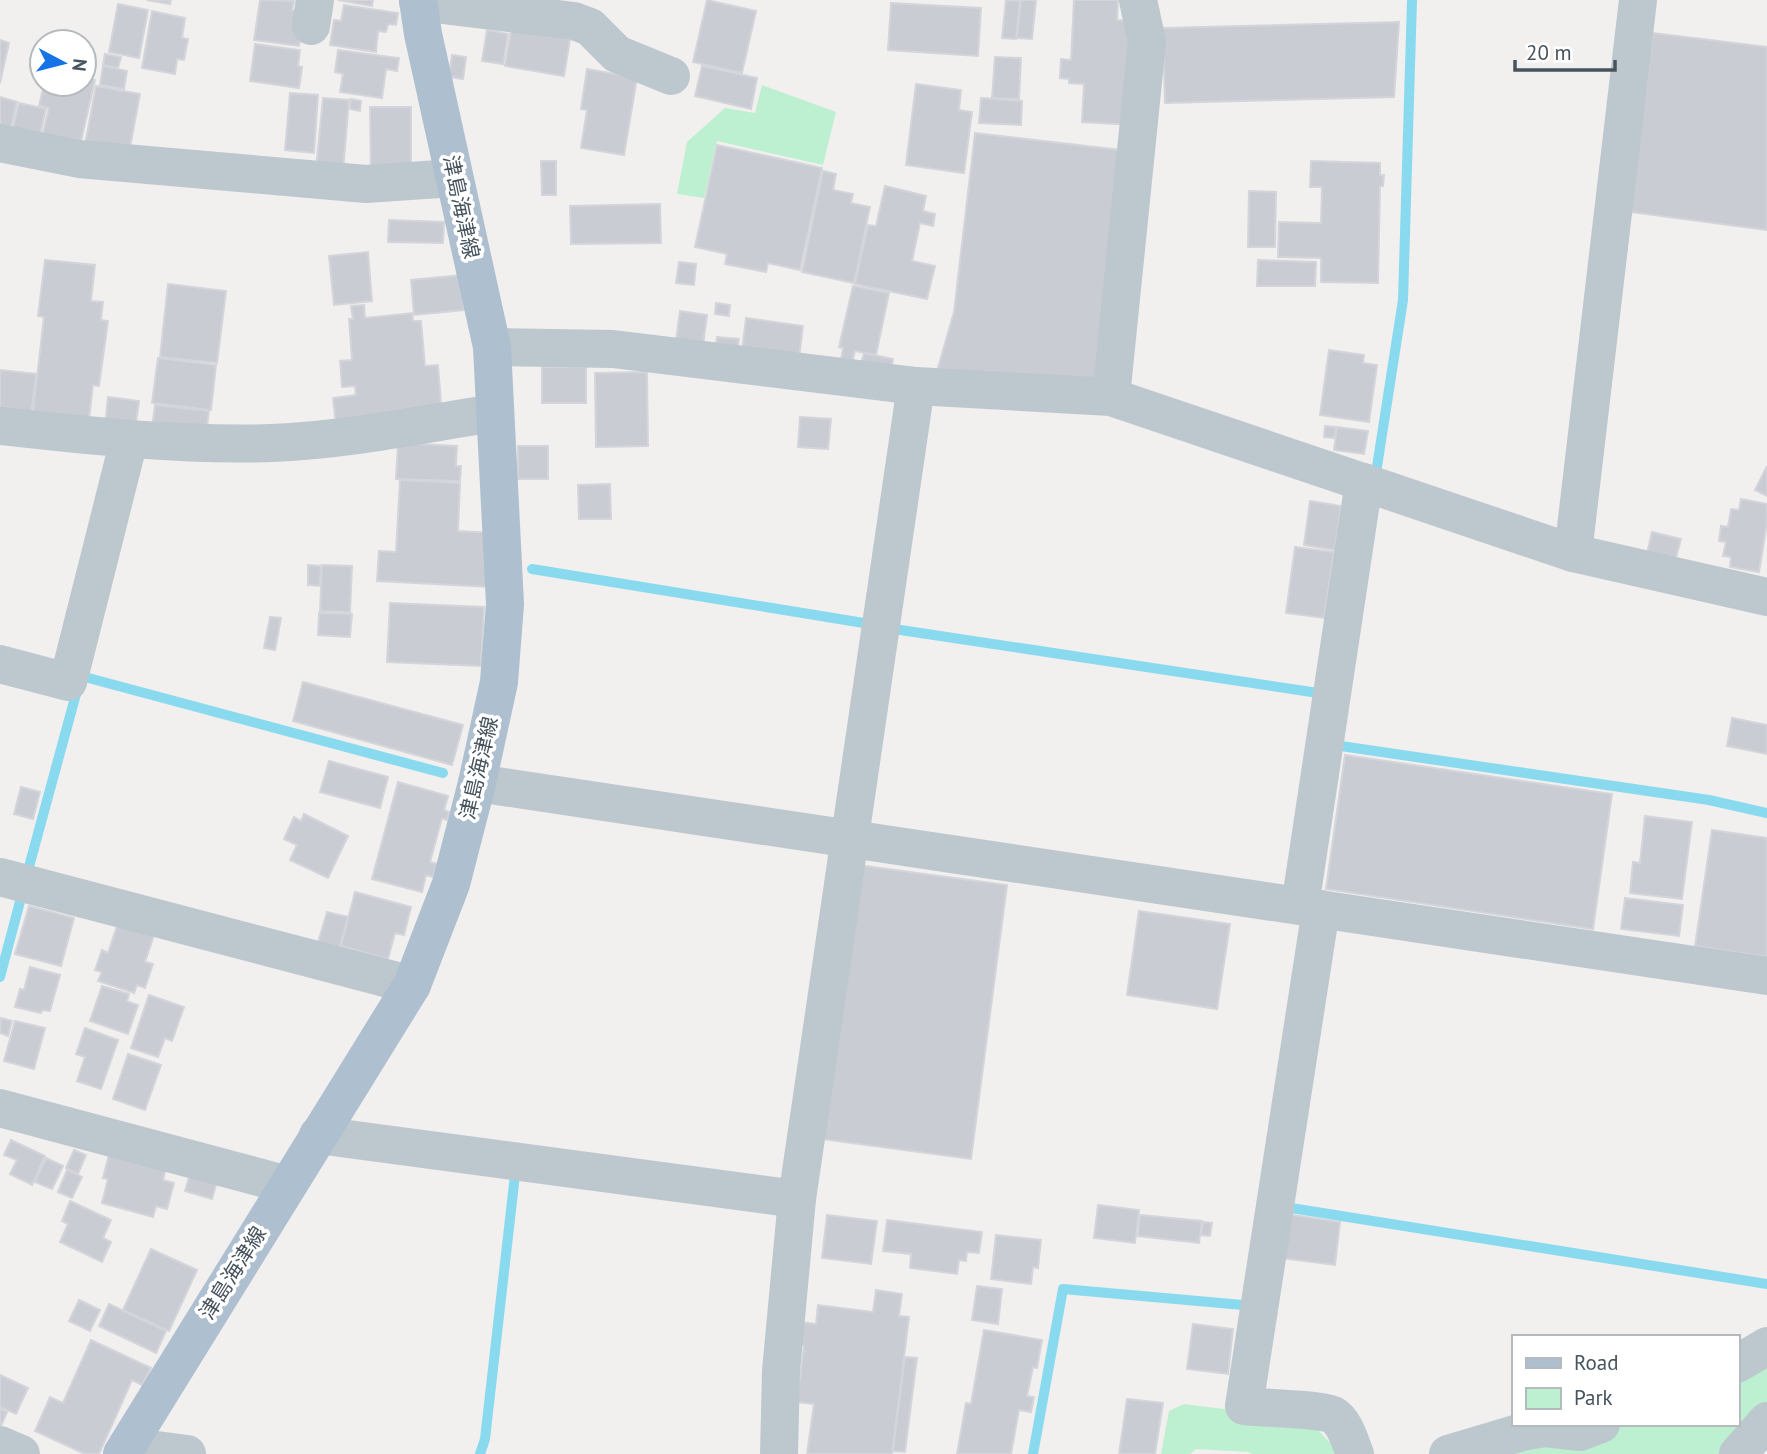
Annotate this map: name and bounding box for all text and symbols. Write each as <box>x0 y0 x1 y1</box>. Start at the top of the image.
north arrow <box>28 28 98 98</box>
scale bar <box>1515 28 1615 72</box>
text: 20 m <box>1526 39 1572 66</box>
text: N <box>67 57 93 73</box>
street label: 津島海津線 <box>437 153 486 261</box>
street label: 津島海津線 <box>454 714 503 822</box>
street label: 津島海津線 <box>193 1221 272 1324</box>
legend <box>1512 1335 1739 1426</box>
text: Road <box>1574 1349 1618 1376</box>
text: Park <box>1574 1384 1613 1411</box>

